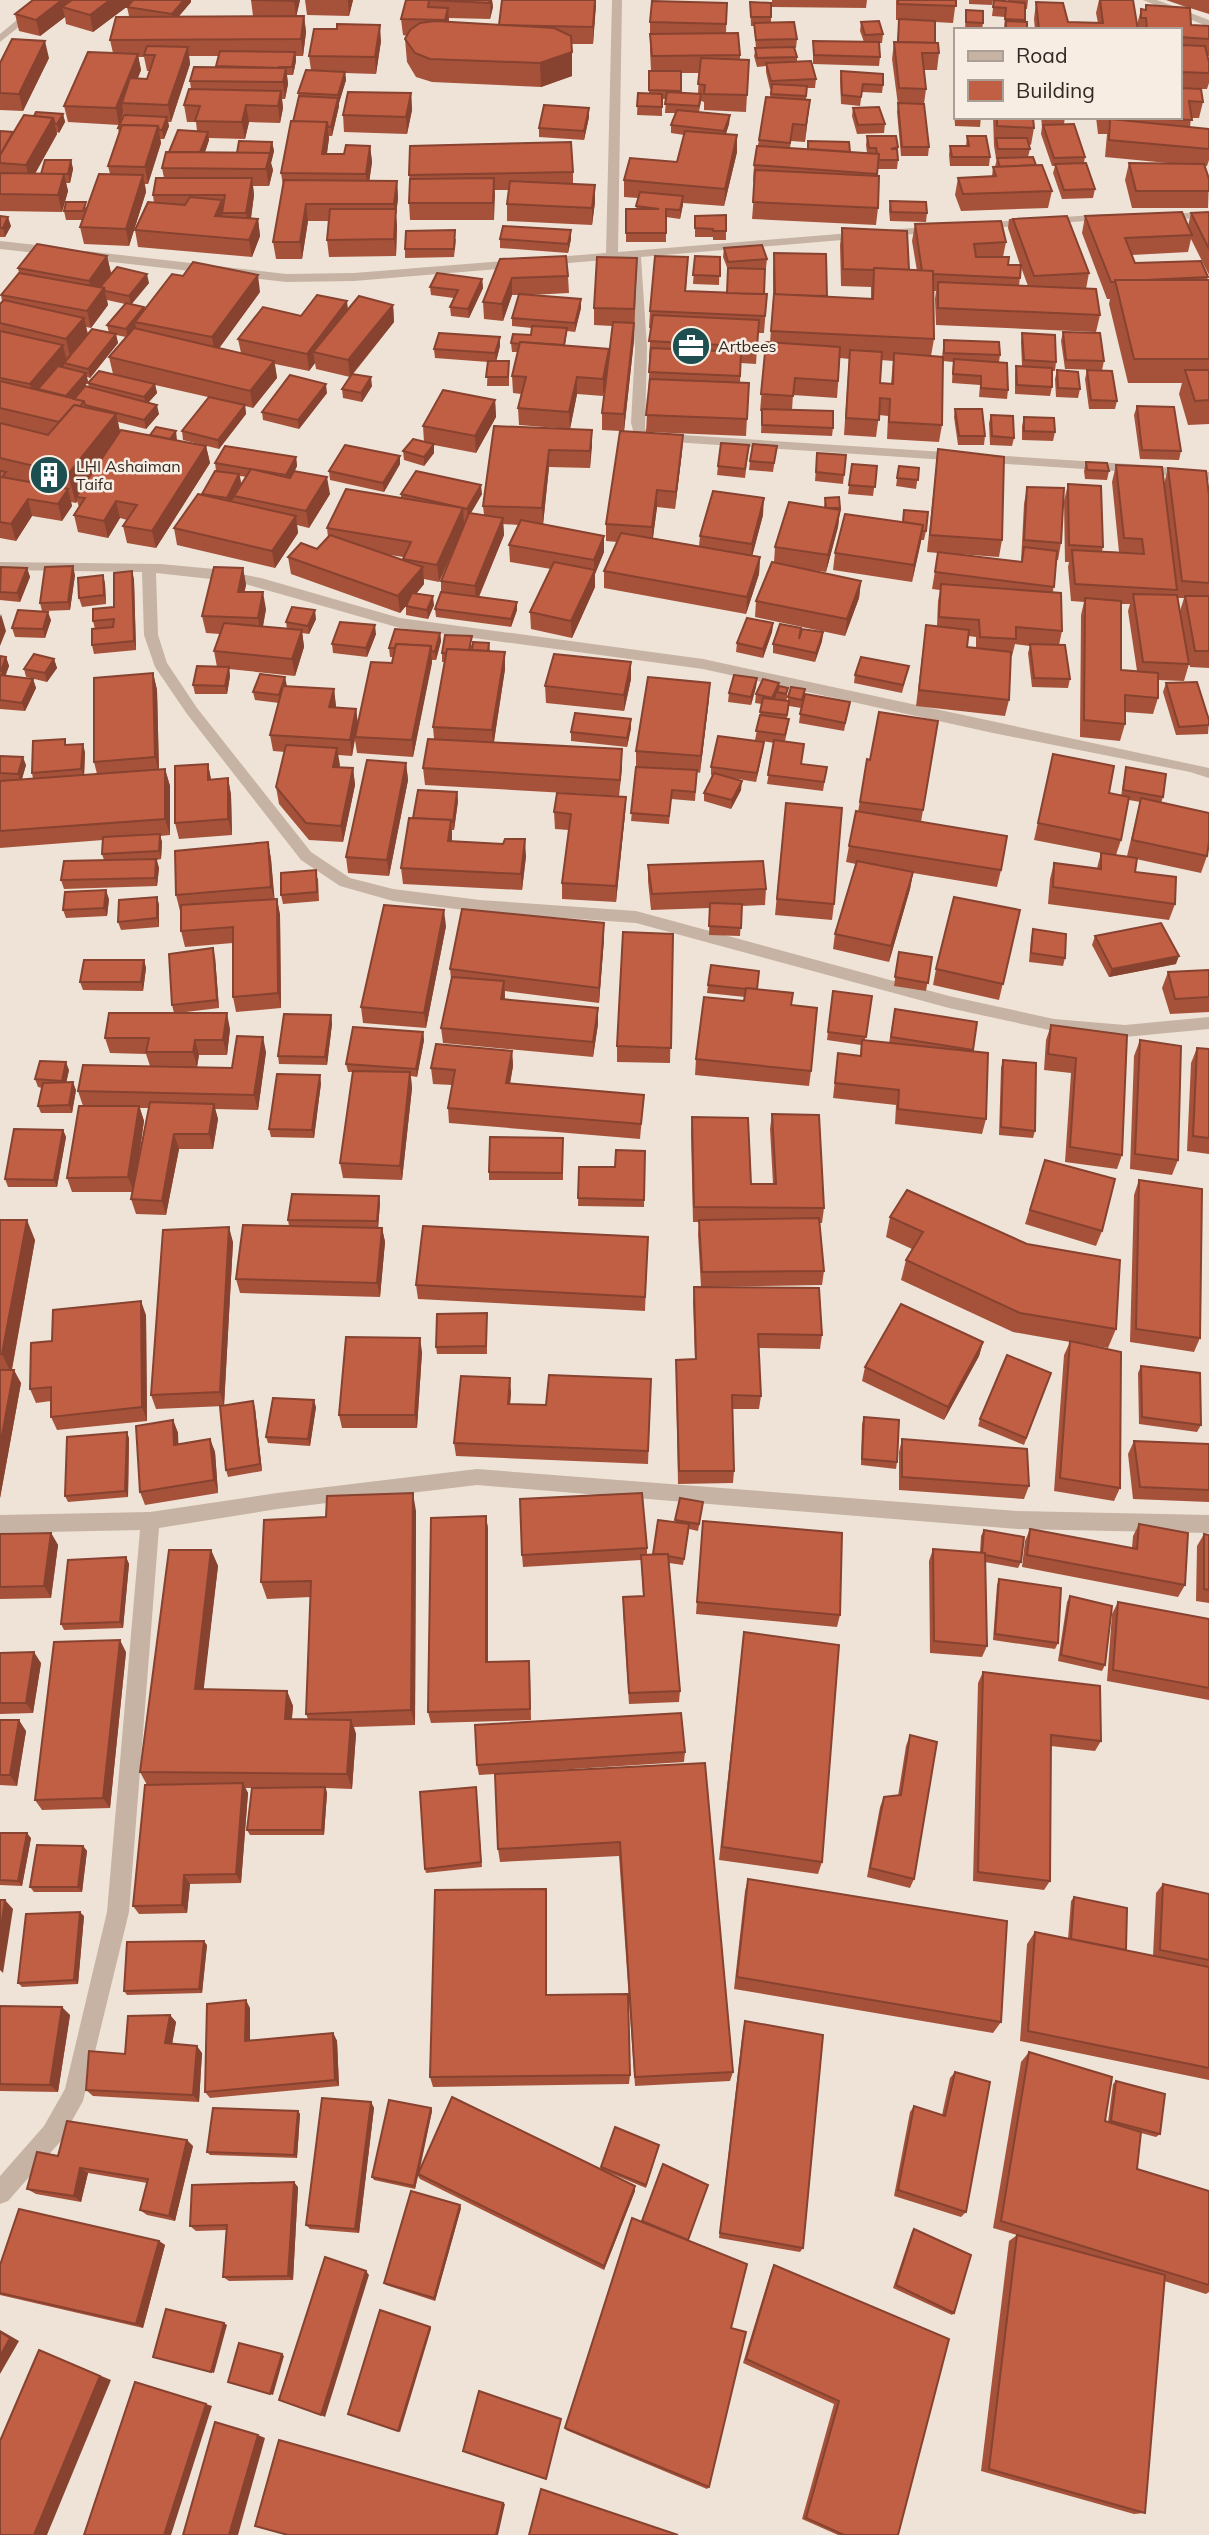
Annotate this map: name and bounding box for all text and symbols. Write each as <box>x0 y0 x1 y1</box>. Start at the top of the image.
legend <box>954 28 1181 119</box>
text: Road <box>1016 42 1067 68</box>
text: Building <box>1016 77 1095 103</box>
office icon: Artbees <box>670 325 712 367</box>
place label: Artbees <box>718 336 777 356</box>
building icon: LHI Ashaiman Taifa <box>28 454 70 496</box>
place label: LHI Ashaiman Taifa <box>76 456 181 494</box>

